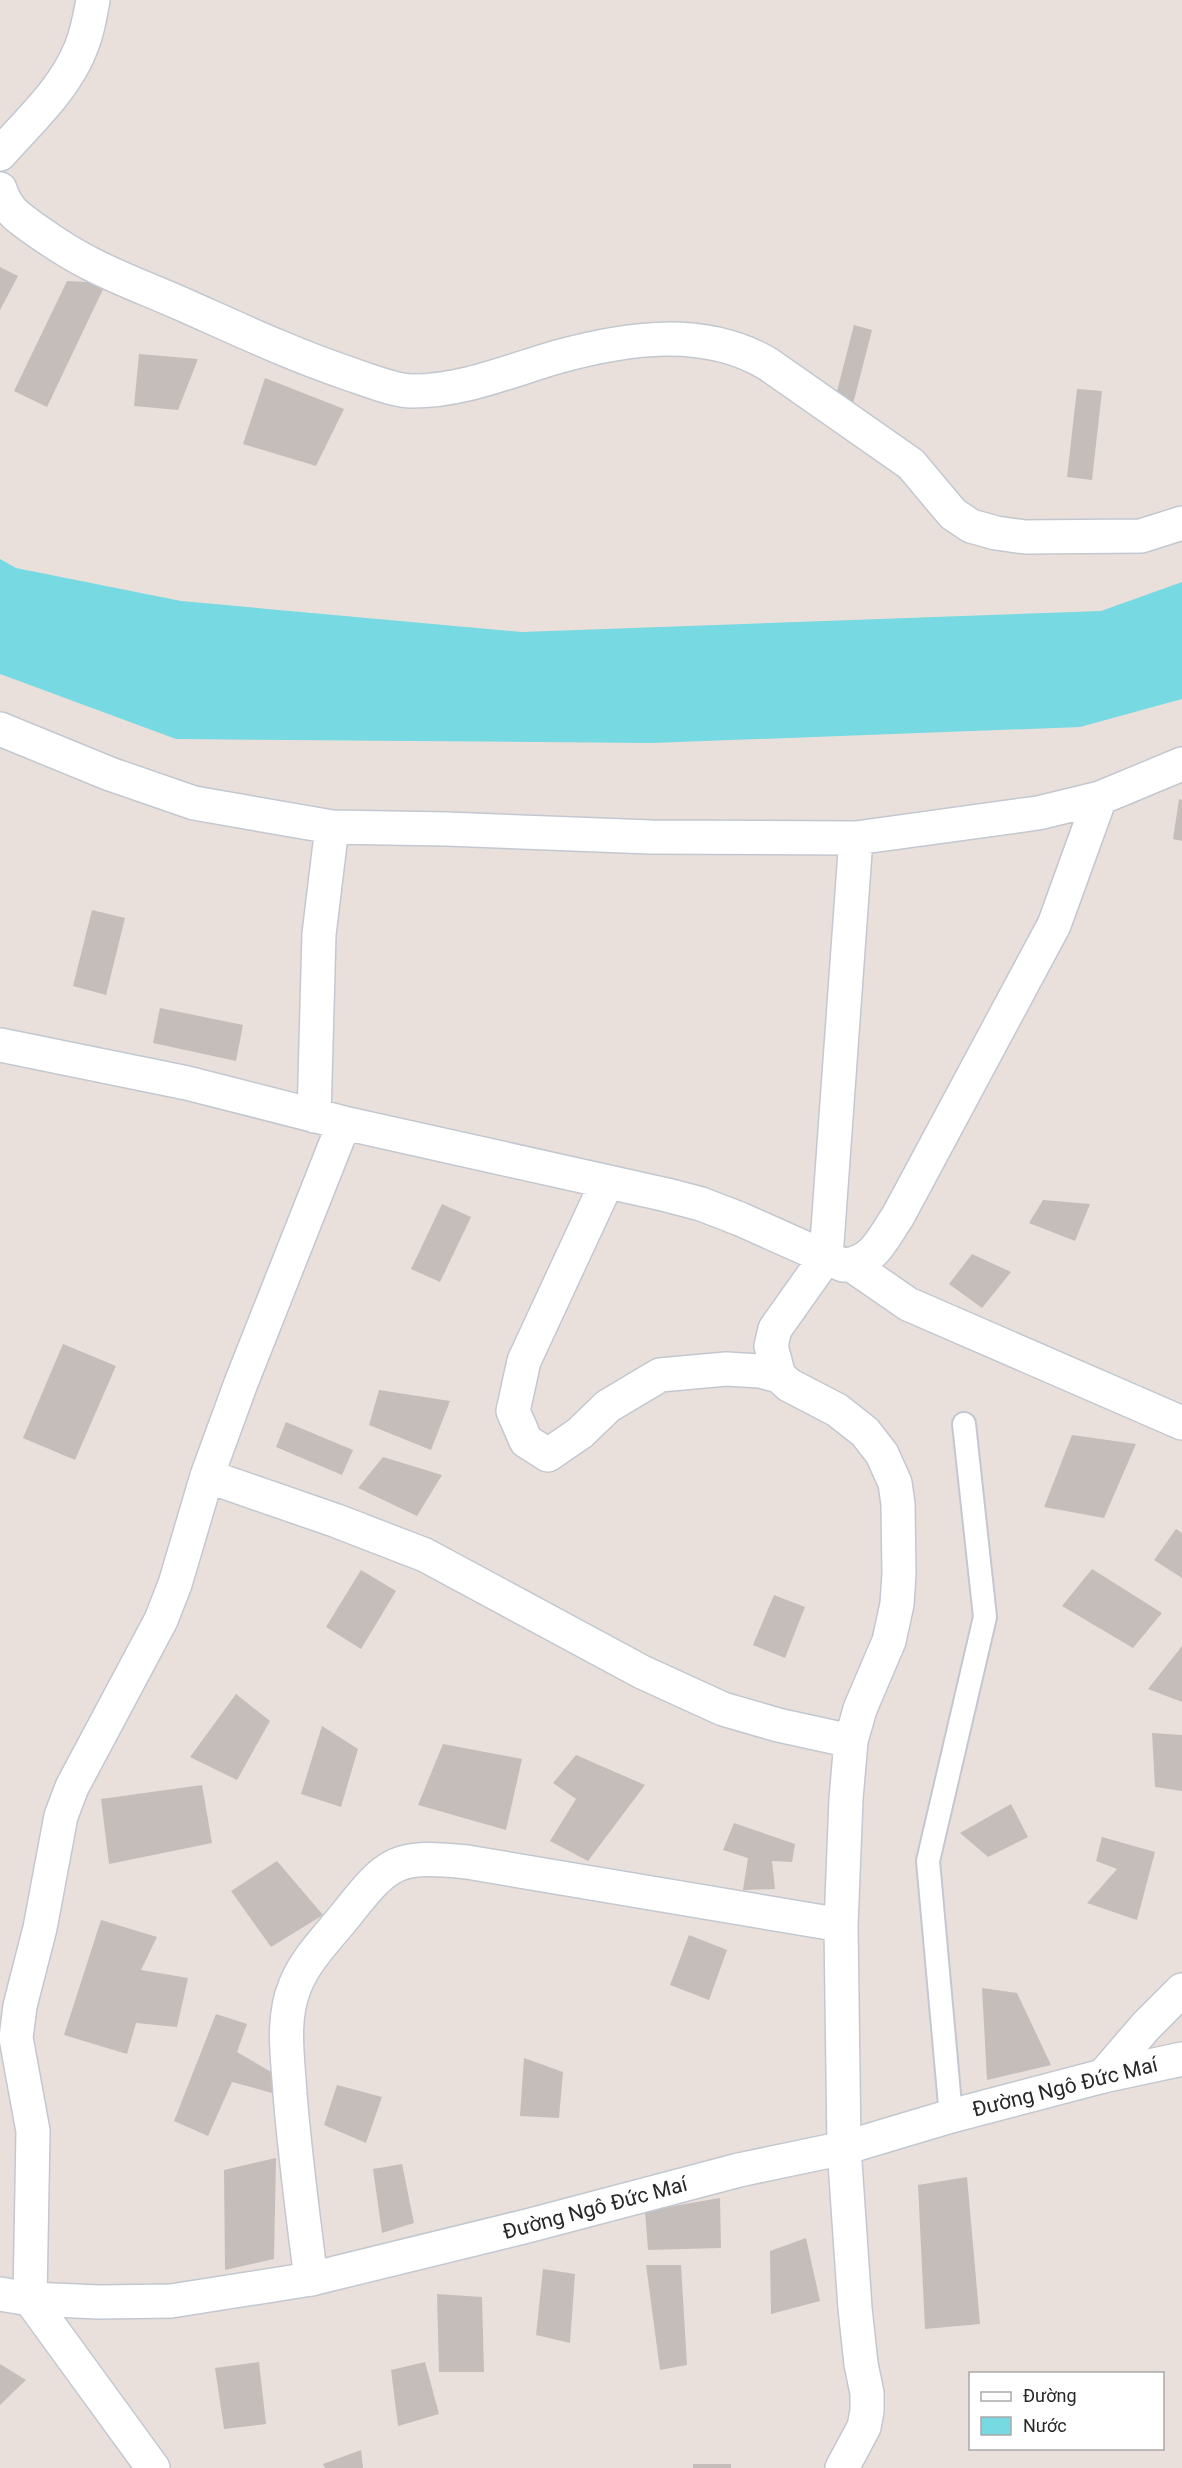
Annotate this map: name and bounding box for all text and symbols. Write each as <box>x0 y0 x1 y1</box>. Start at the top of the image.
street label: Đường Ngô Đức Maí <box>970 2052 1161 2122</box>
street label: Đường Ngô Đức Maí <box>500 2172 691 2244</box>
legend <box>969 2372 1164 2450</box>
text: Đường <box>1023 2385 1077 2406</box>
text: Nước <box>1023 2415 1067 2436</box>

